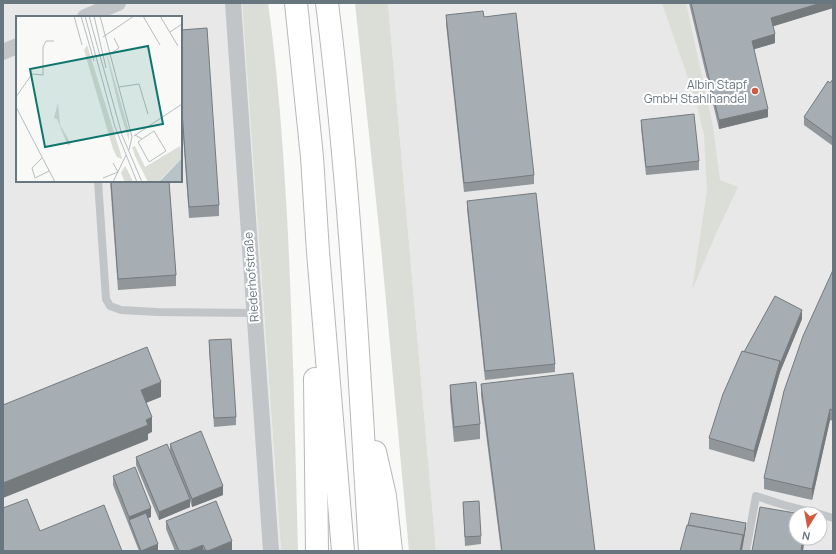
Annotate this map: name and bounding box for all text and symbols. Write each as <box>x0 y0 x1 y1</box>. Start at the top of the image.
inset map <box>16 16 182 182</box>
place label: Albin Stapf GmbH Stahlhandel <box>644 76 748 107</box>
marker: Albin Stapf GmbH Stahlhandel <box>750 86 760 96</box>
street label: Riederhofstraße <box>239 231 263 323</box>
north arrow <box>788 506 828 546</box>
text: N <box>801 528 811 544</box>

